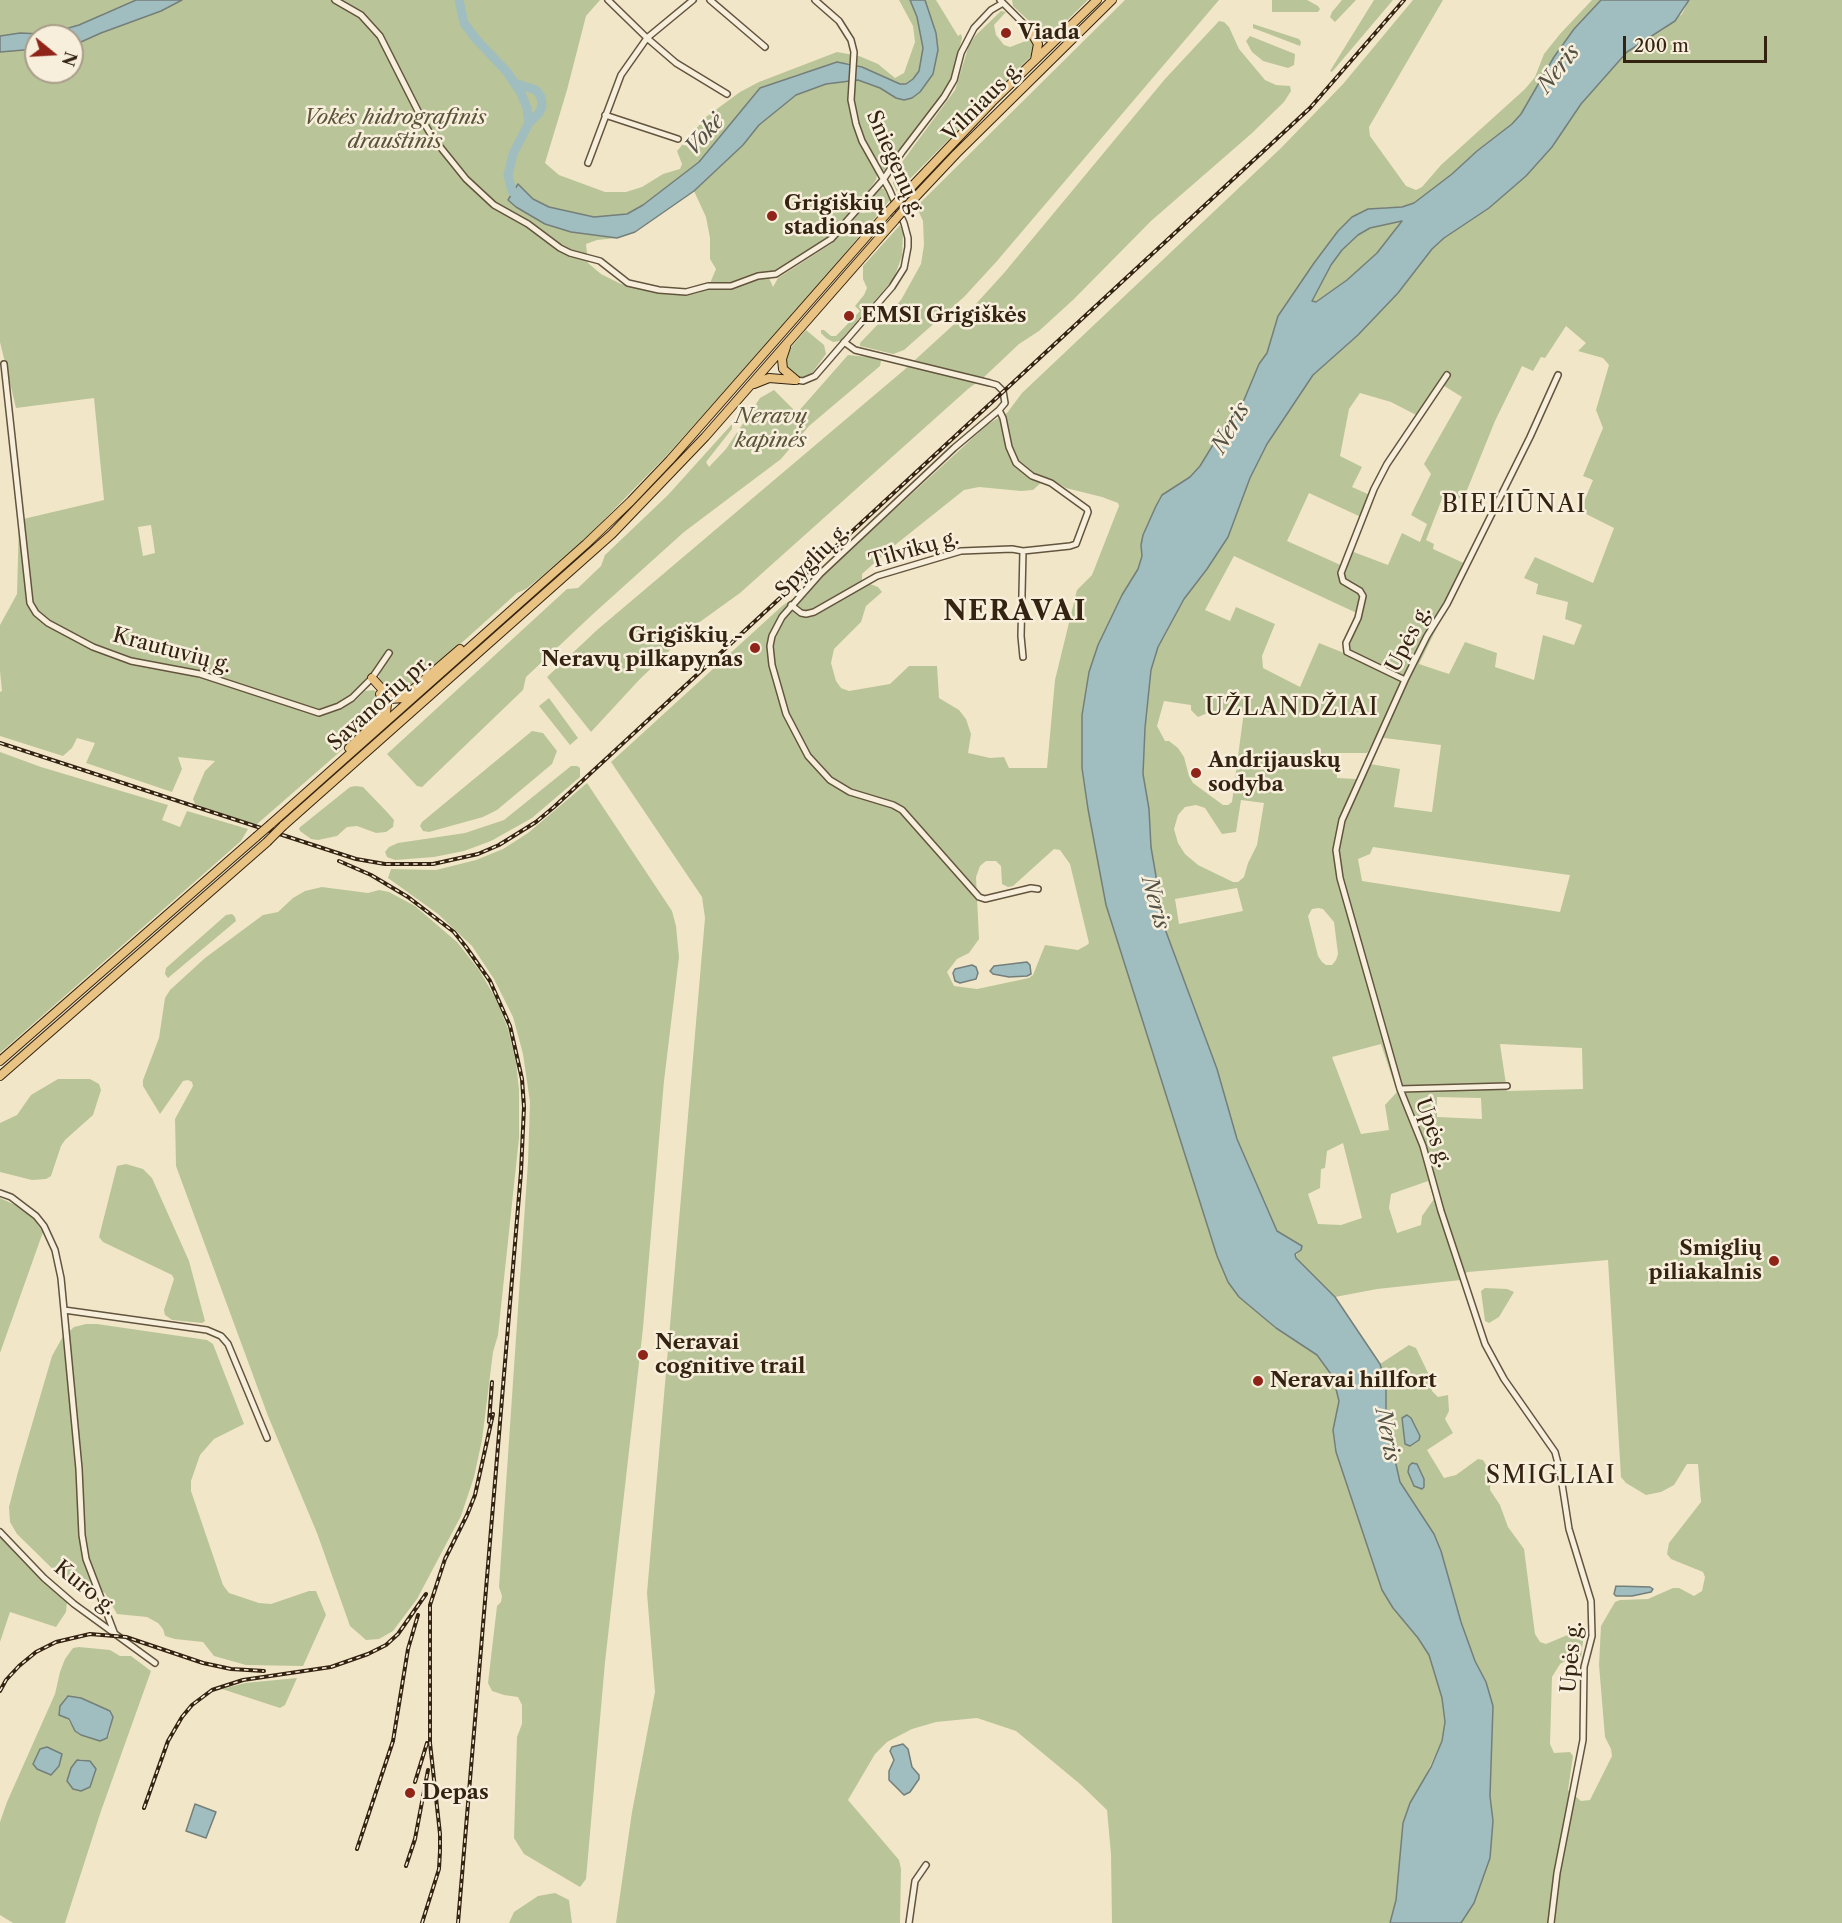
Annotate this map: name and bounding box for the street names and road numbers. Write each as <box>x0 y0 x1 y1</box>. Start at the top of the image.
street label: Vilniaus g. <box>938 57 1028 147</box>
street label: Sniegenų g. <box>860 107 930 221</box>
street label: Spyglių g. <box>771 519 855 603</box>
street label: Tilvikų g. <box>866 525 962 575</box>
street label: Upės g. <box>1381 601 1437 677</box>
street label: Krautuvių g. <box>110 623 234 679</box>
street label: Savanorių pr. <box>323 650 437 756</box>
street label: Upės g. <box>1409 1095 1457 1171</box>
street label: Kuro g. <box>49 1555 121 1621</box>
street label: Upės g. <box>1556 1620 1588 1694</box>

